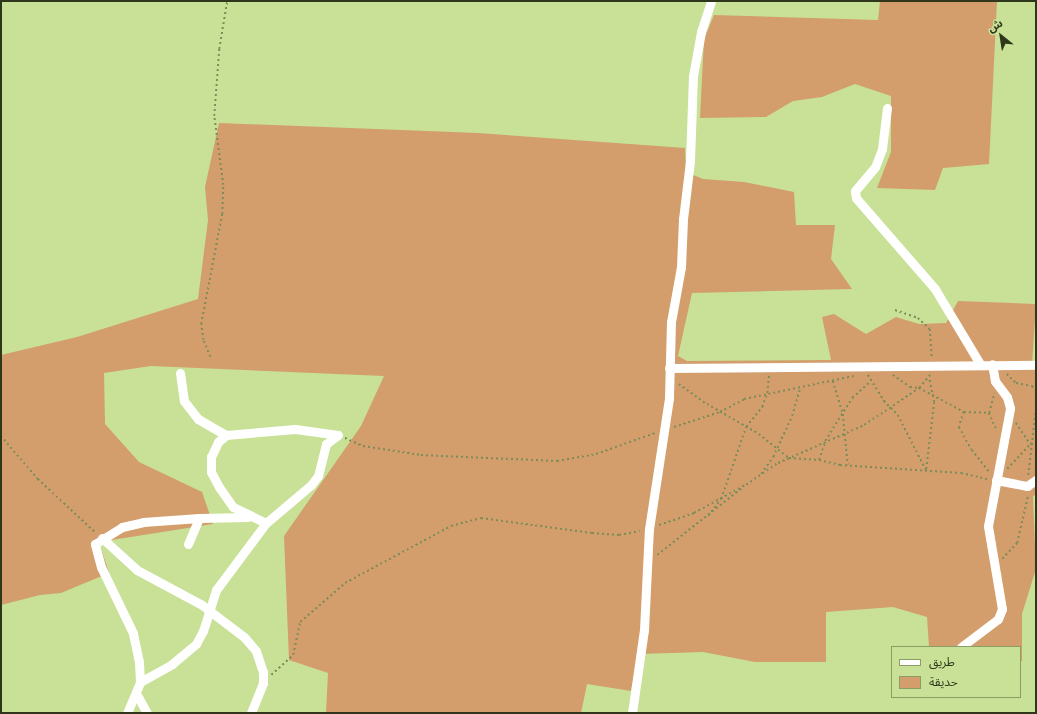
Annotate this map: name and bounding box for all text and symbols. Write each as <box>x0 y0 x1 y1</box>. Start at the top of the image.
north arrow <box>981 16 1021 56</box>
text: ش <box>985 17 1005 35</box>
legend <box>891 646 1021 698</box>
text: طريق <box>929 655 955 669</box>
text: حديقة <box>929 675 958 689</box>

